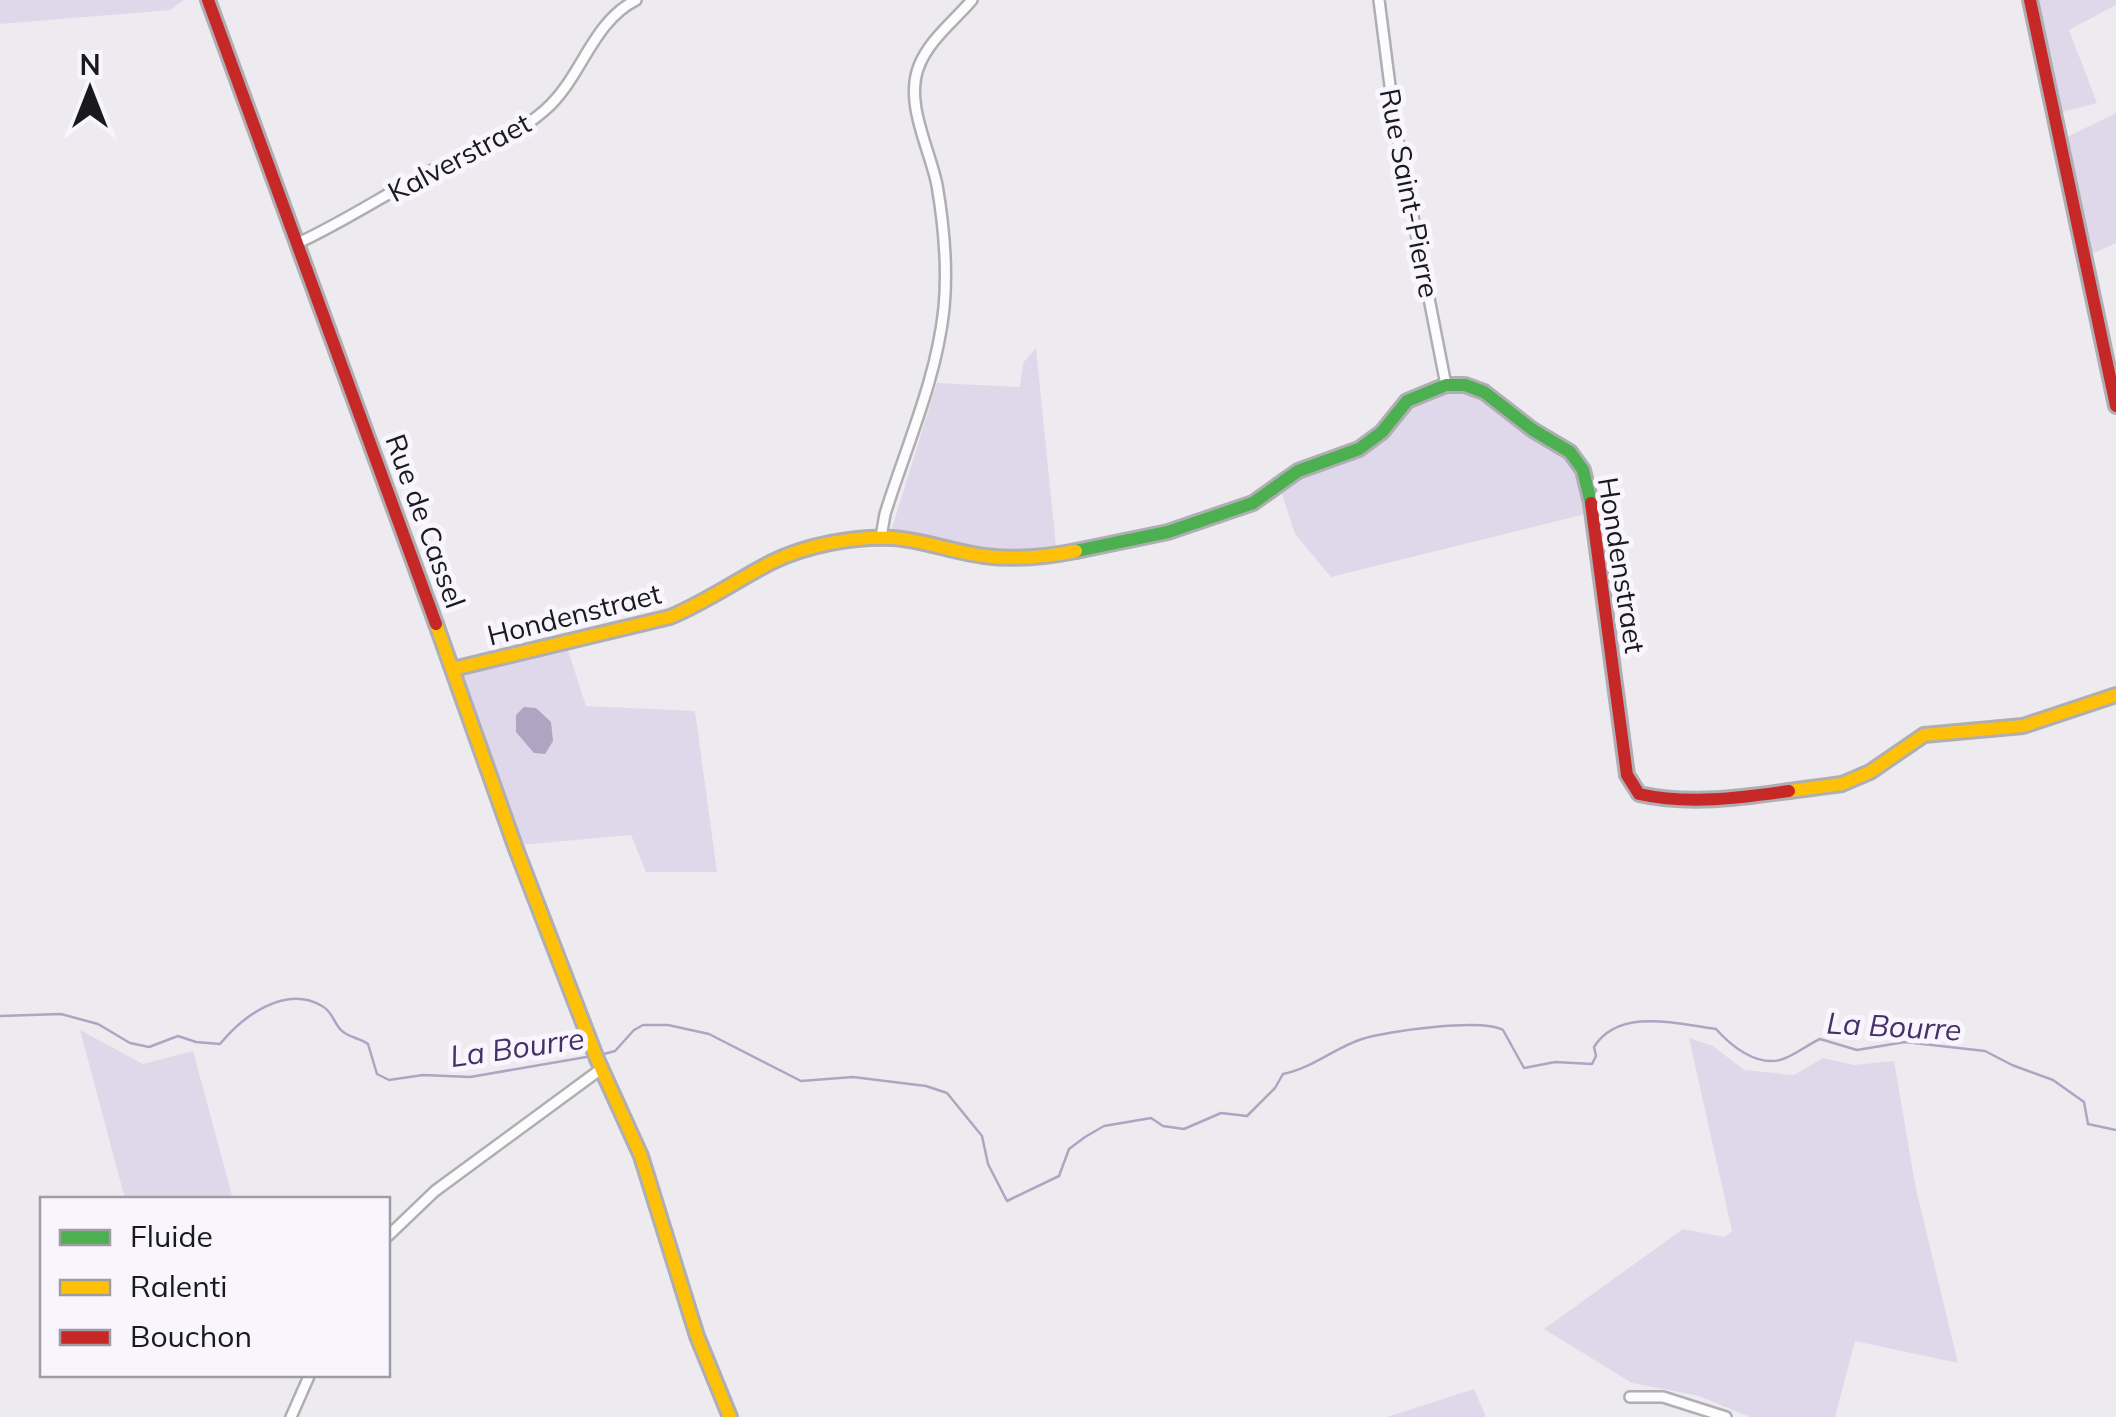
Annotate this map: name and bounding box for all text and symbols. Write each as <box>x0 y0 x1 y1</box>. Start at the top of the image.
north arrow <box>40 40 140 140</box>
text: N <box>79 47 101 82</box>
street label: Rue Saint-Pierre <box>1373 85 1447 301</box>
street label: Kalverstraet <box>382 105 536 209</box>
street label: Rue de Cassel <box>378 429 474 613</box>
street label: Hondenstraet <box>1591 475 1653 656</box>
street label: Hondenstraet <box>484 575 665 652</box>
water label: La Bourre <box>1826 1003 1962 1049</box>
water label: La Bourre <box>448 1019 586 1075</box>
legend <box>40 1197 390 1377</box>
text: Fluide <box>130 1217 213 1255</box>
text: Ralenti <box>130 1267 227 1305</box>
text: Bouchon <box>130 1317 252 1355</box>

